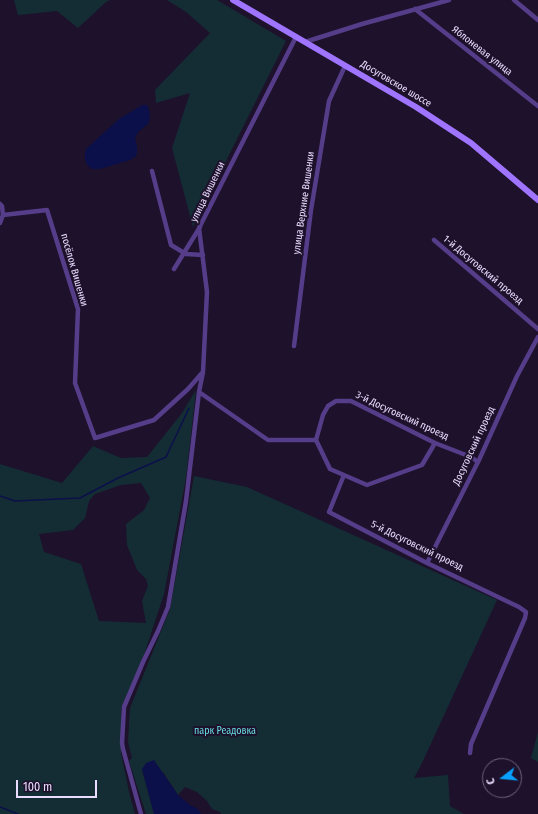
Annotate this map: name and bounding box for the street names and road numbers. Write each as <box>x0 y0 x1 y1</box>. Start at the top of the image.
street label: Яблоневая улица <box>449 24 515 78</box>
street label: Досуговское шоссе <box>358 58 434 110</box>
street label: улица Верхние Вишенки <box>291 151 317 255</box>
street label: улица Вишенки <box>188 160 228 224</box>
street label: посёлок Вишенки <box>58 232 90 308</box>
street label: 1-й Досуговский проезд <box>441 233 525 307</box>
street label: 3-й Досуговский проезд <box>354 389 450 443</box>
street label: Досуговский проезд <box>451 405 497 487</box>
street label: 5-й Досуговский проезд <box>369 518 465 574</box>

